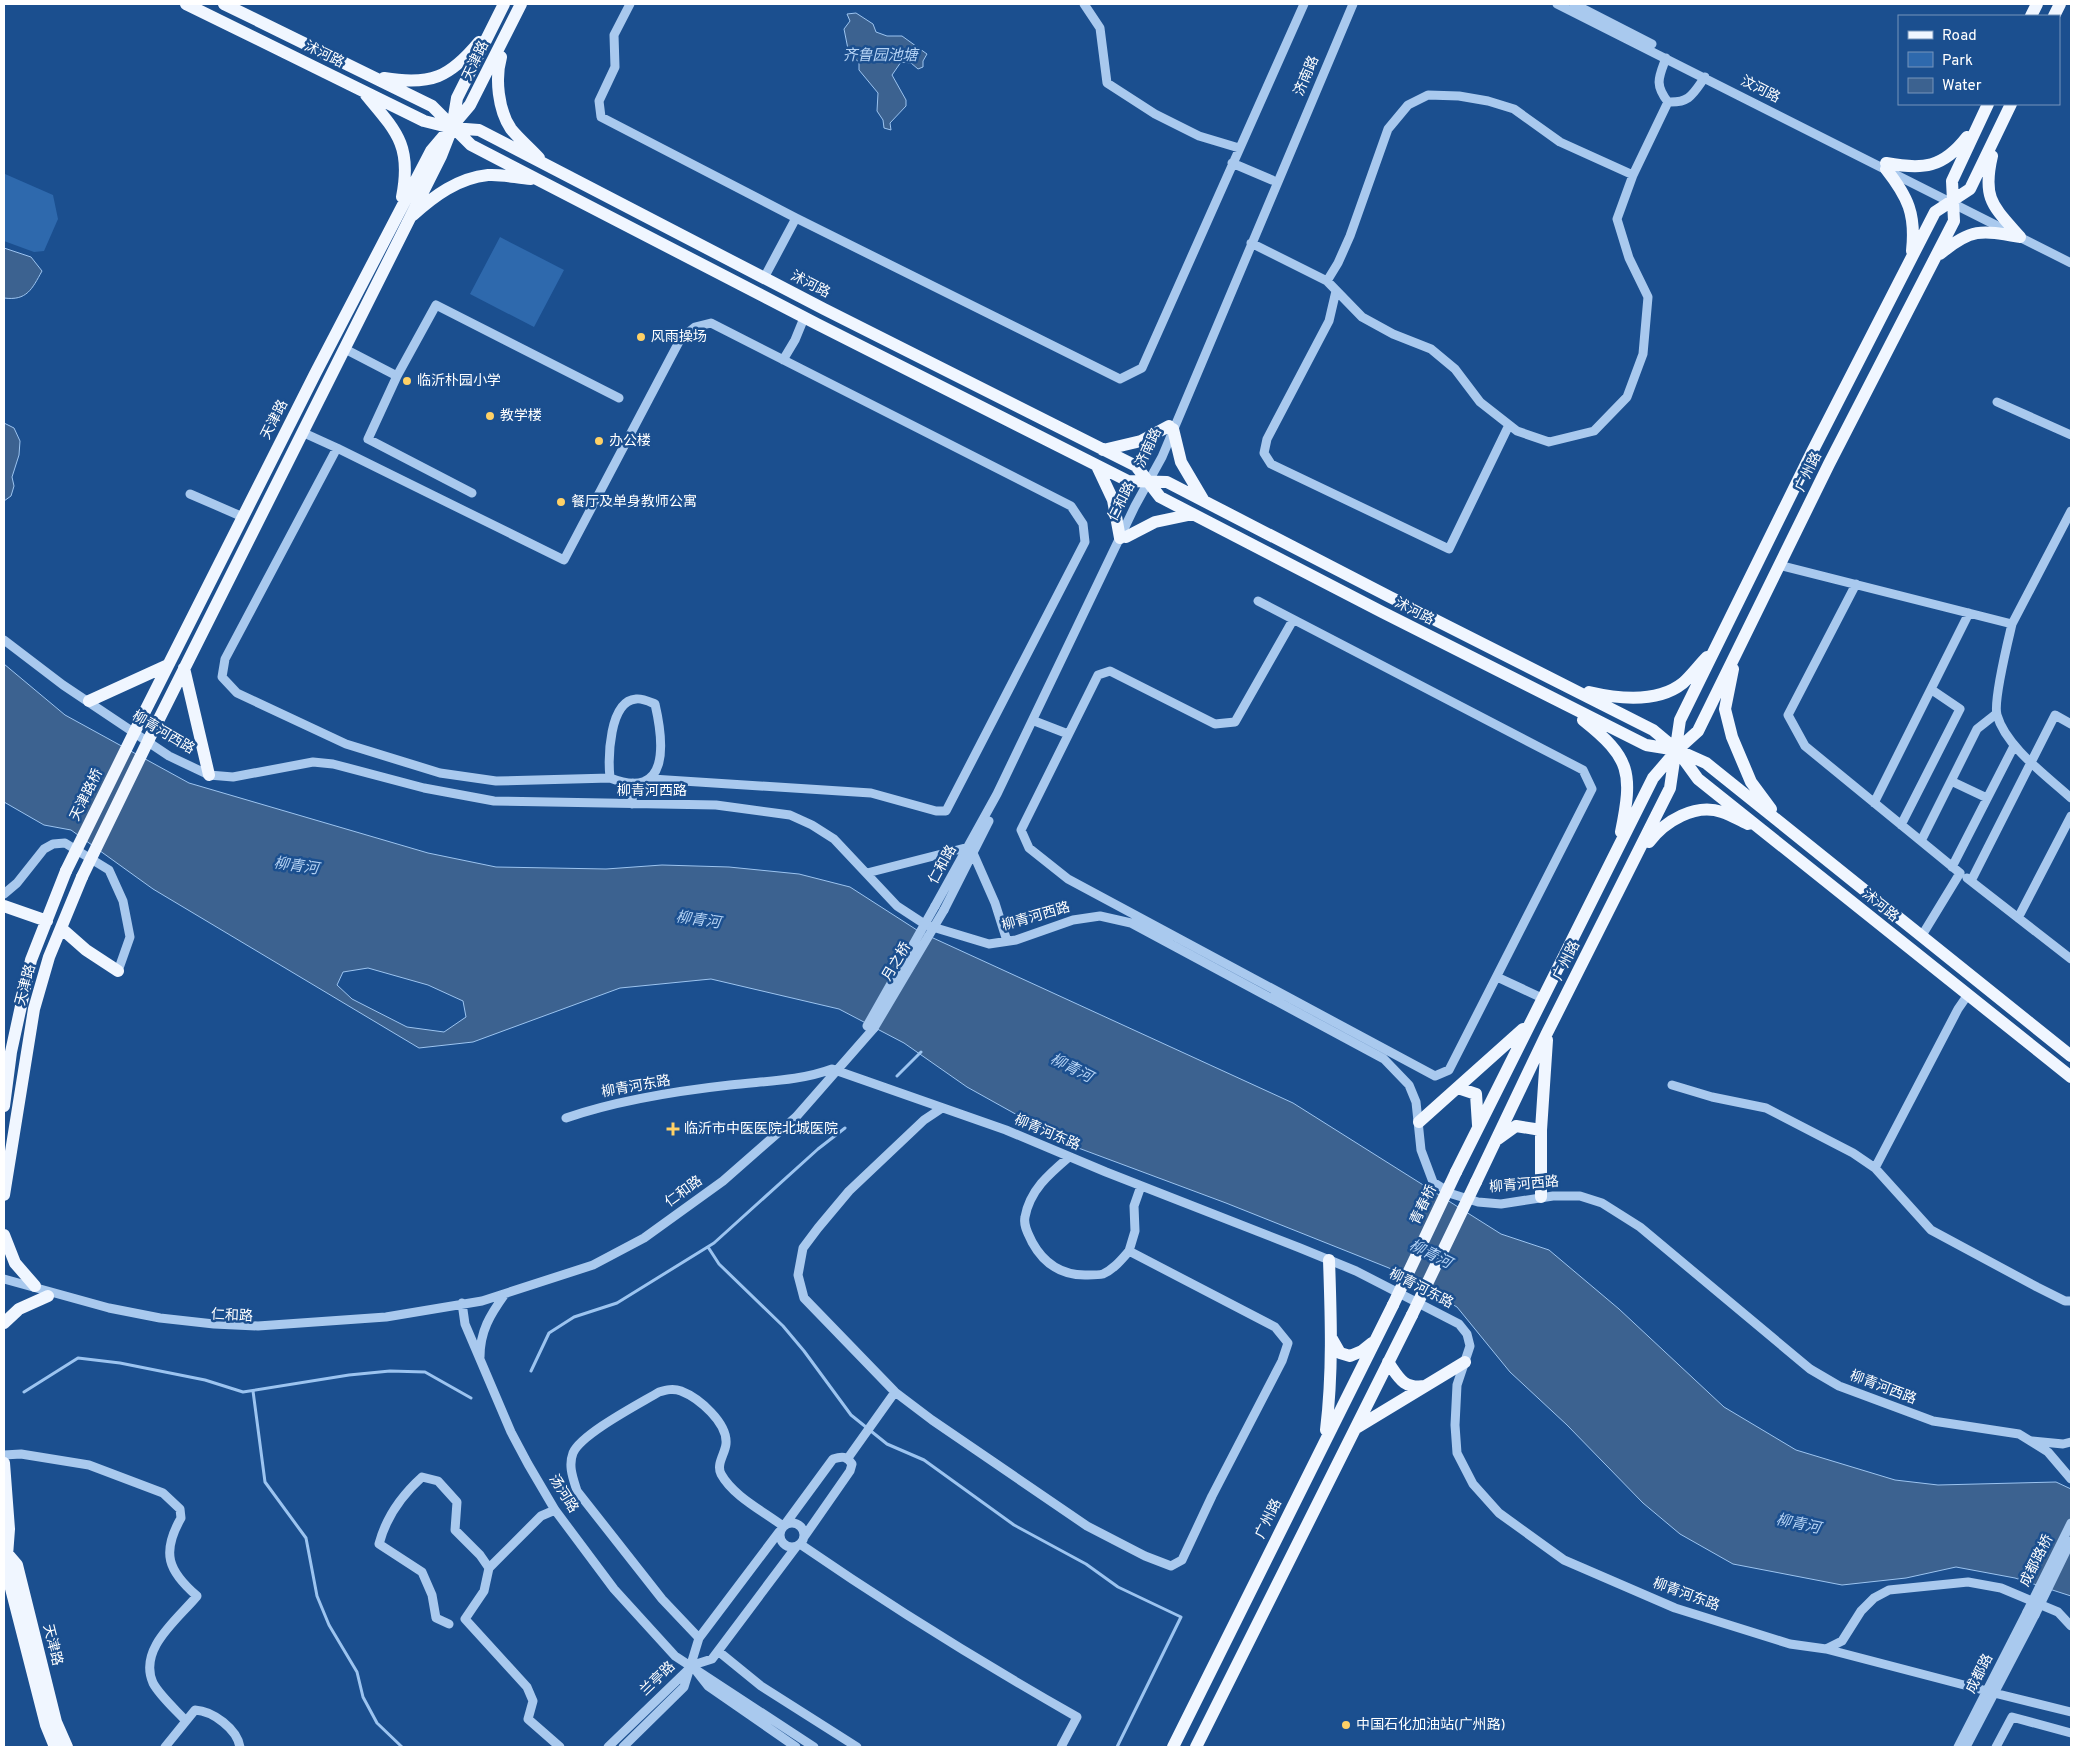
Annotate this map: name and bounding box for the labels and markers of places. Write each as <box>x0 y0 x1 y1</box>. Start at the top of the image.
place label: 风雨操场 <box>651 329 707 346</box>
marker: 风雨操场 <box>635 331 647 343</box>
place label: 临沂朴园小学 <box>417 372 501 390</box>
marker: 临沂朴园小学 <box>401 375 413 387</box>
place label: 教学楼 <box>500 408 542 425</box>
marker: 教学楼 <box>484 410 496 422</box>
place label: 办公楼 <box>609 433 651 450</box>
marker: 办公楼 <box>593 435 605 447</box>
place label: 餐厅及单身教师公寓 <box>571 493 697 511</box>
marker: 餐厅及单身教师公寓 <box>555 496 567 508</box>
place label: 临沂市中医医院北城医院 <box>684 1120 838 1138</box>
marker: 临沂市中医医院北城医院 <box>666 1122 680 1136</box>
place label: 中国石化加油站(广州路) <box>1356 1716 1506 1734</box>
marker: 中国石化加油站(广州路) <box>1340 1719 1352 1731</box>

